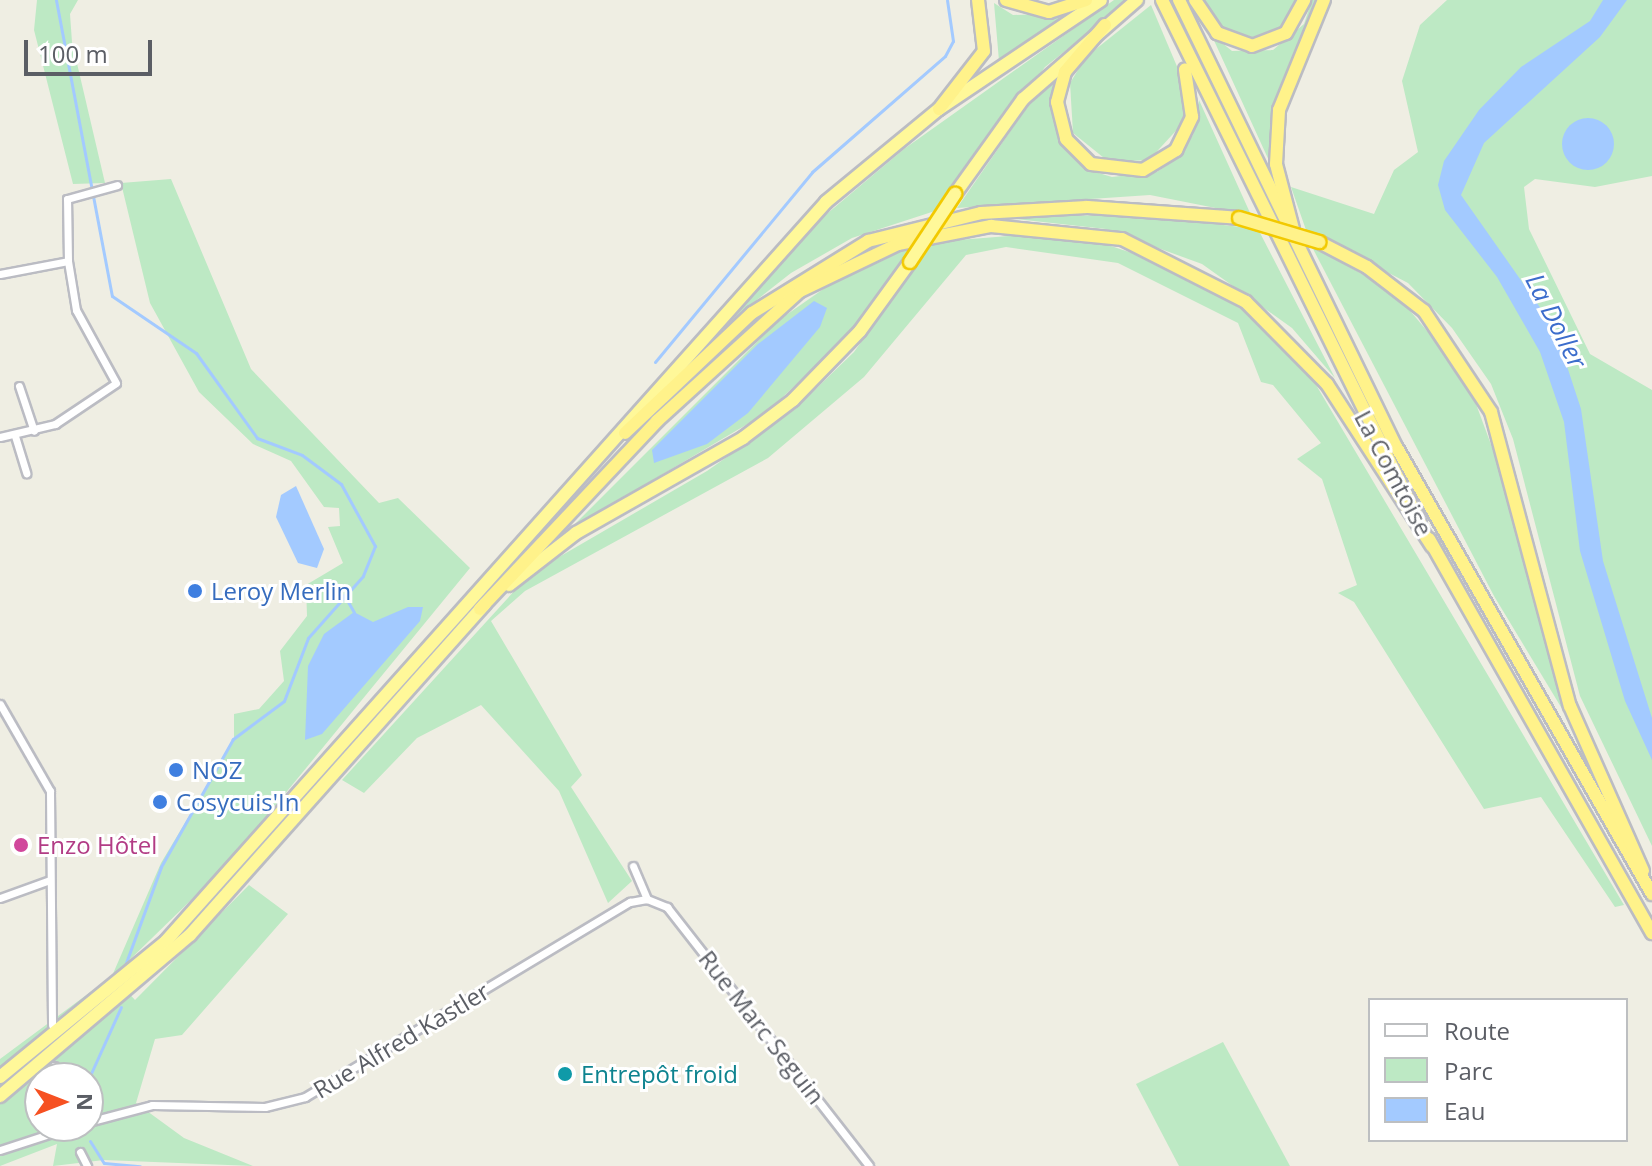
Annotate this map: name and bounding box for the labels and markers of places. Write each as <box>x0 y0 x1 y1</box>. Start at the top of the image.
place label: Leroy Merlin <box>211 577 351 605</box>
marker: Leroy Merlin <box>186 582 204 600</box>
place label: NOZ <box>192 756 242 784</box>
marker: NOZ <box>167 761 185 779</box>
place label: Cosycuis'In <box>176 788 299 816</box>
marker: Cosycuis'In <box>151 793 169 811</box>
place label: Enzo Hôtel <box>37 831 157 859</box>
marker: Enzo Hôtel <box>12 836 30 854</box>
place label: Entrepôt froid <box>581 1060 738 1088</box>
marker: Entrepôt froid <box>556 1065 574 1083</box>

